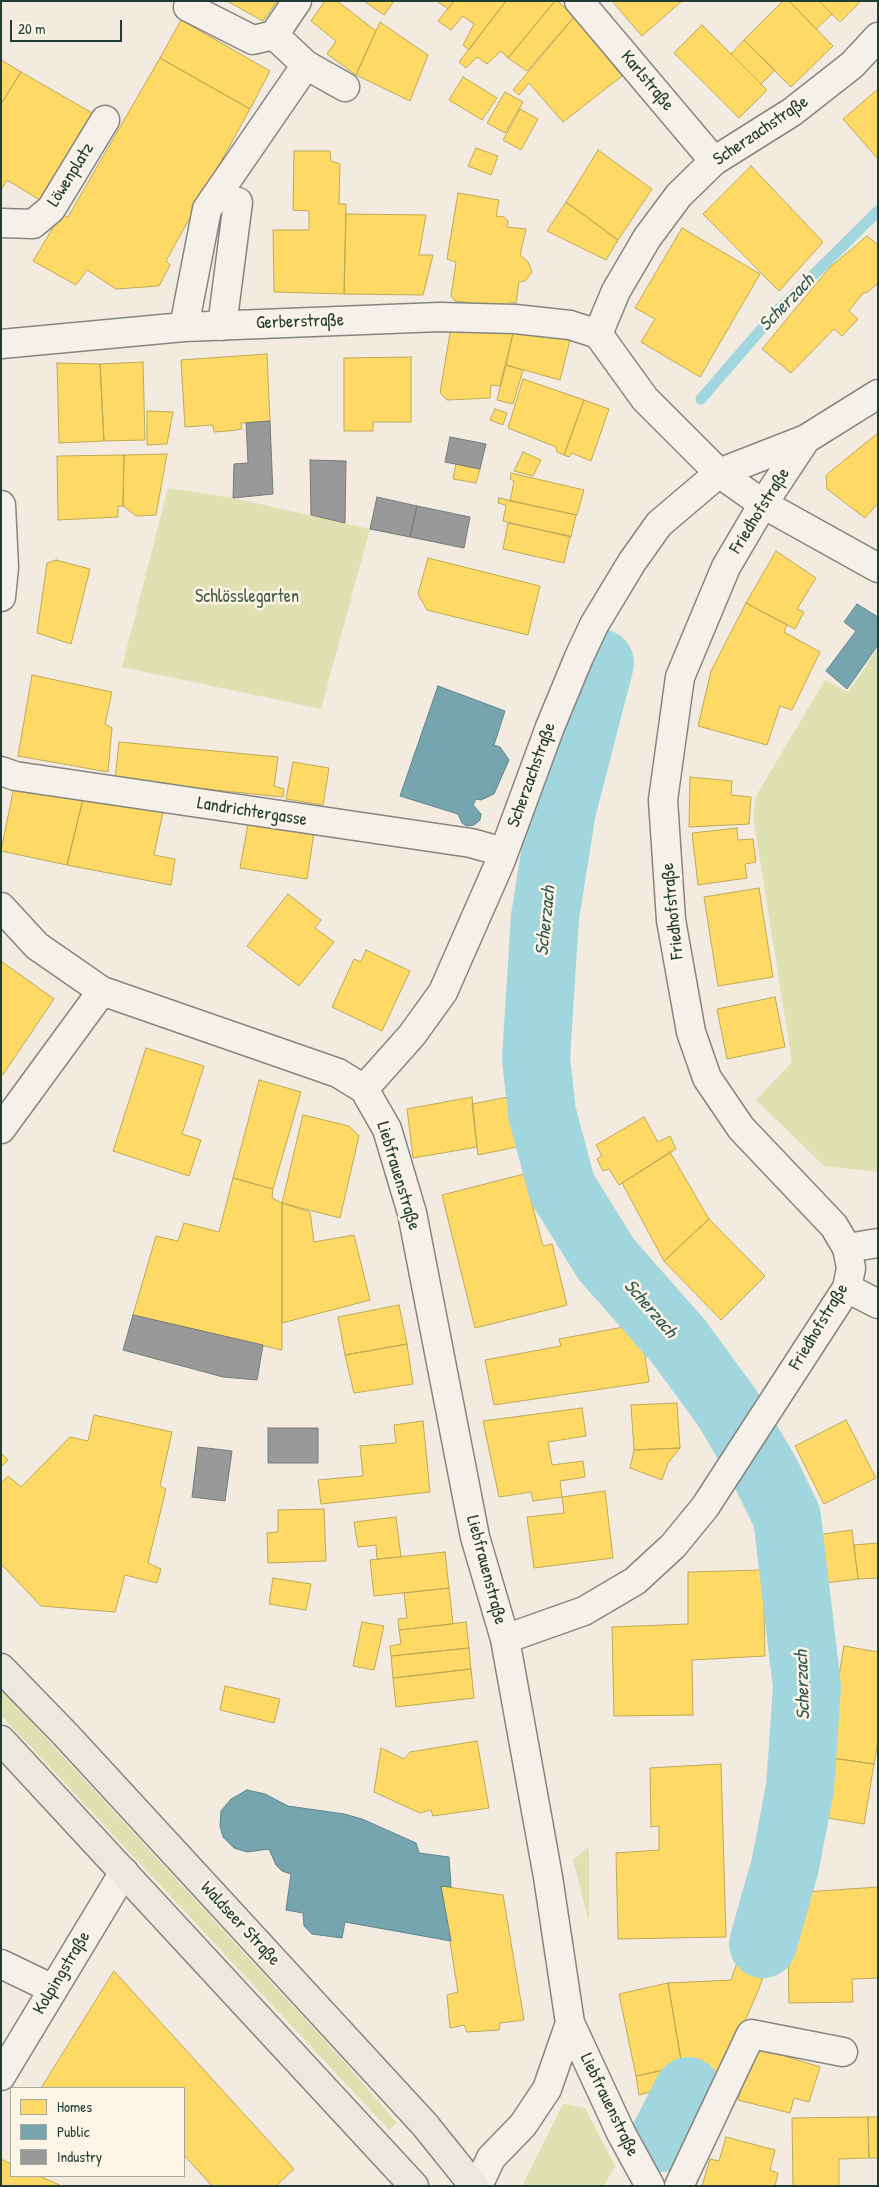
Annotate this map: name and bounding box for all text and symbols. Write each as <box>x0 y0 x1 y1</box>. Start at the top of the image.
scale bar <box>12 10 125 42</box>
text: 20 m <box>18 18 45 39</box>
street label: Karlstraße <box>616 46 678 116</box>
street label: Scherzachstraße <box>709 91 813 171</box>
street label: Löwenplatz <box>43 139 99 211</box>
water label: Scherzach <box>755 270 819 336</box>
street label: Gerberstraße <box>256 310 344 334</box>
street label: Friedhofstraße <box>725 464 795 558</box>
park label: Schlösslegarten <box>195 586 299 608</box>
street label: Scherzachstraße <box>503 720 561 830</box>
street label: Landrichtergasse <box>196 793 308 831</box>
street label: Friedhofstraße <box>657 862 689 960</box>
water label: Scherzach <box>531 885 561 957</box>
street label: Liebfrauenstraße <box>371 1119 425 1233</box>
water label: Scherzach <box>618 1275 682 1343</box>
street label: Friedhofstraße <box>785 1280 853 1374</box>
street label: Liebfrauenstraße <box>461 1513 511 1627</box>
water label: Scherzach <box>790 1650 816 1720</box>
street label: Waldseer Straße <box>195 1877 285 1971</box>
street label: Kolpingstraße <box>29 1928 95 2018</box>
street label: Liebfrauenstraße <box>575 2050 643 2160</box>
legend <box>10 2087 185 2177</box>
text: Homes <box>57 2096 92 2117</box>
text: Public <box>57 2121 90 2142</box>
text: Industry <box>57 2146 102 2167</box>

